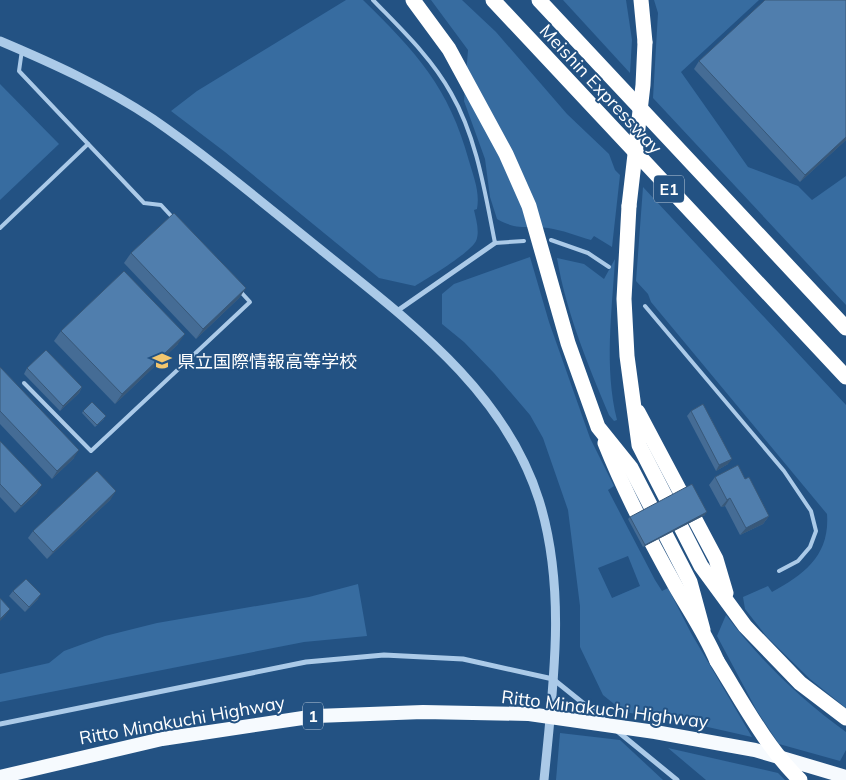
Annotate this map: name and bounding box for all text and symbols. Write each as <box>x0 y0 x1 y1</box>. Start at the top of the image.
street label: Meishin Expressway <box>535 19 667 159</box>
road number: E1 <box>654 175 684 202</box>
school or university icon: 県立国際情報高等学校 <box>151 350 173 372</box>
place label: 県立国際情報高等学校 <box>177 350 357 373</box>
street label: Ritto Minakuchi Highway <box>500 685 710 733</box>
street label: Ritto Minakuchi Highway <box>77 691 287 749</box>
road number: 1 <box>303 702 323 729</box>

